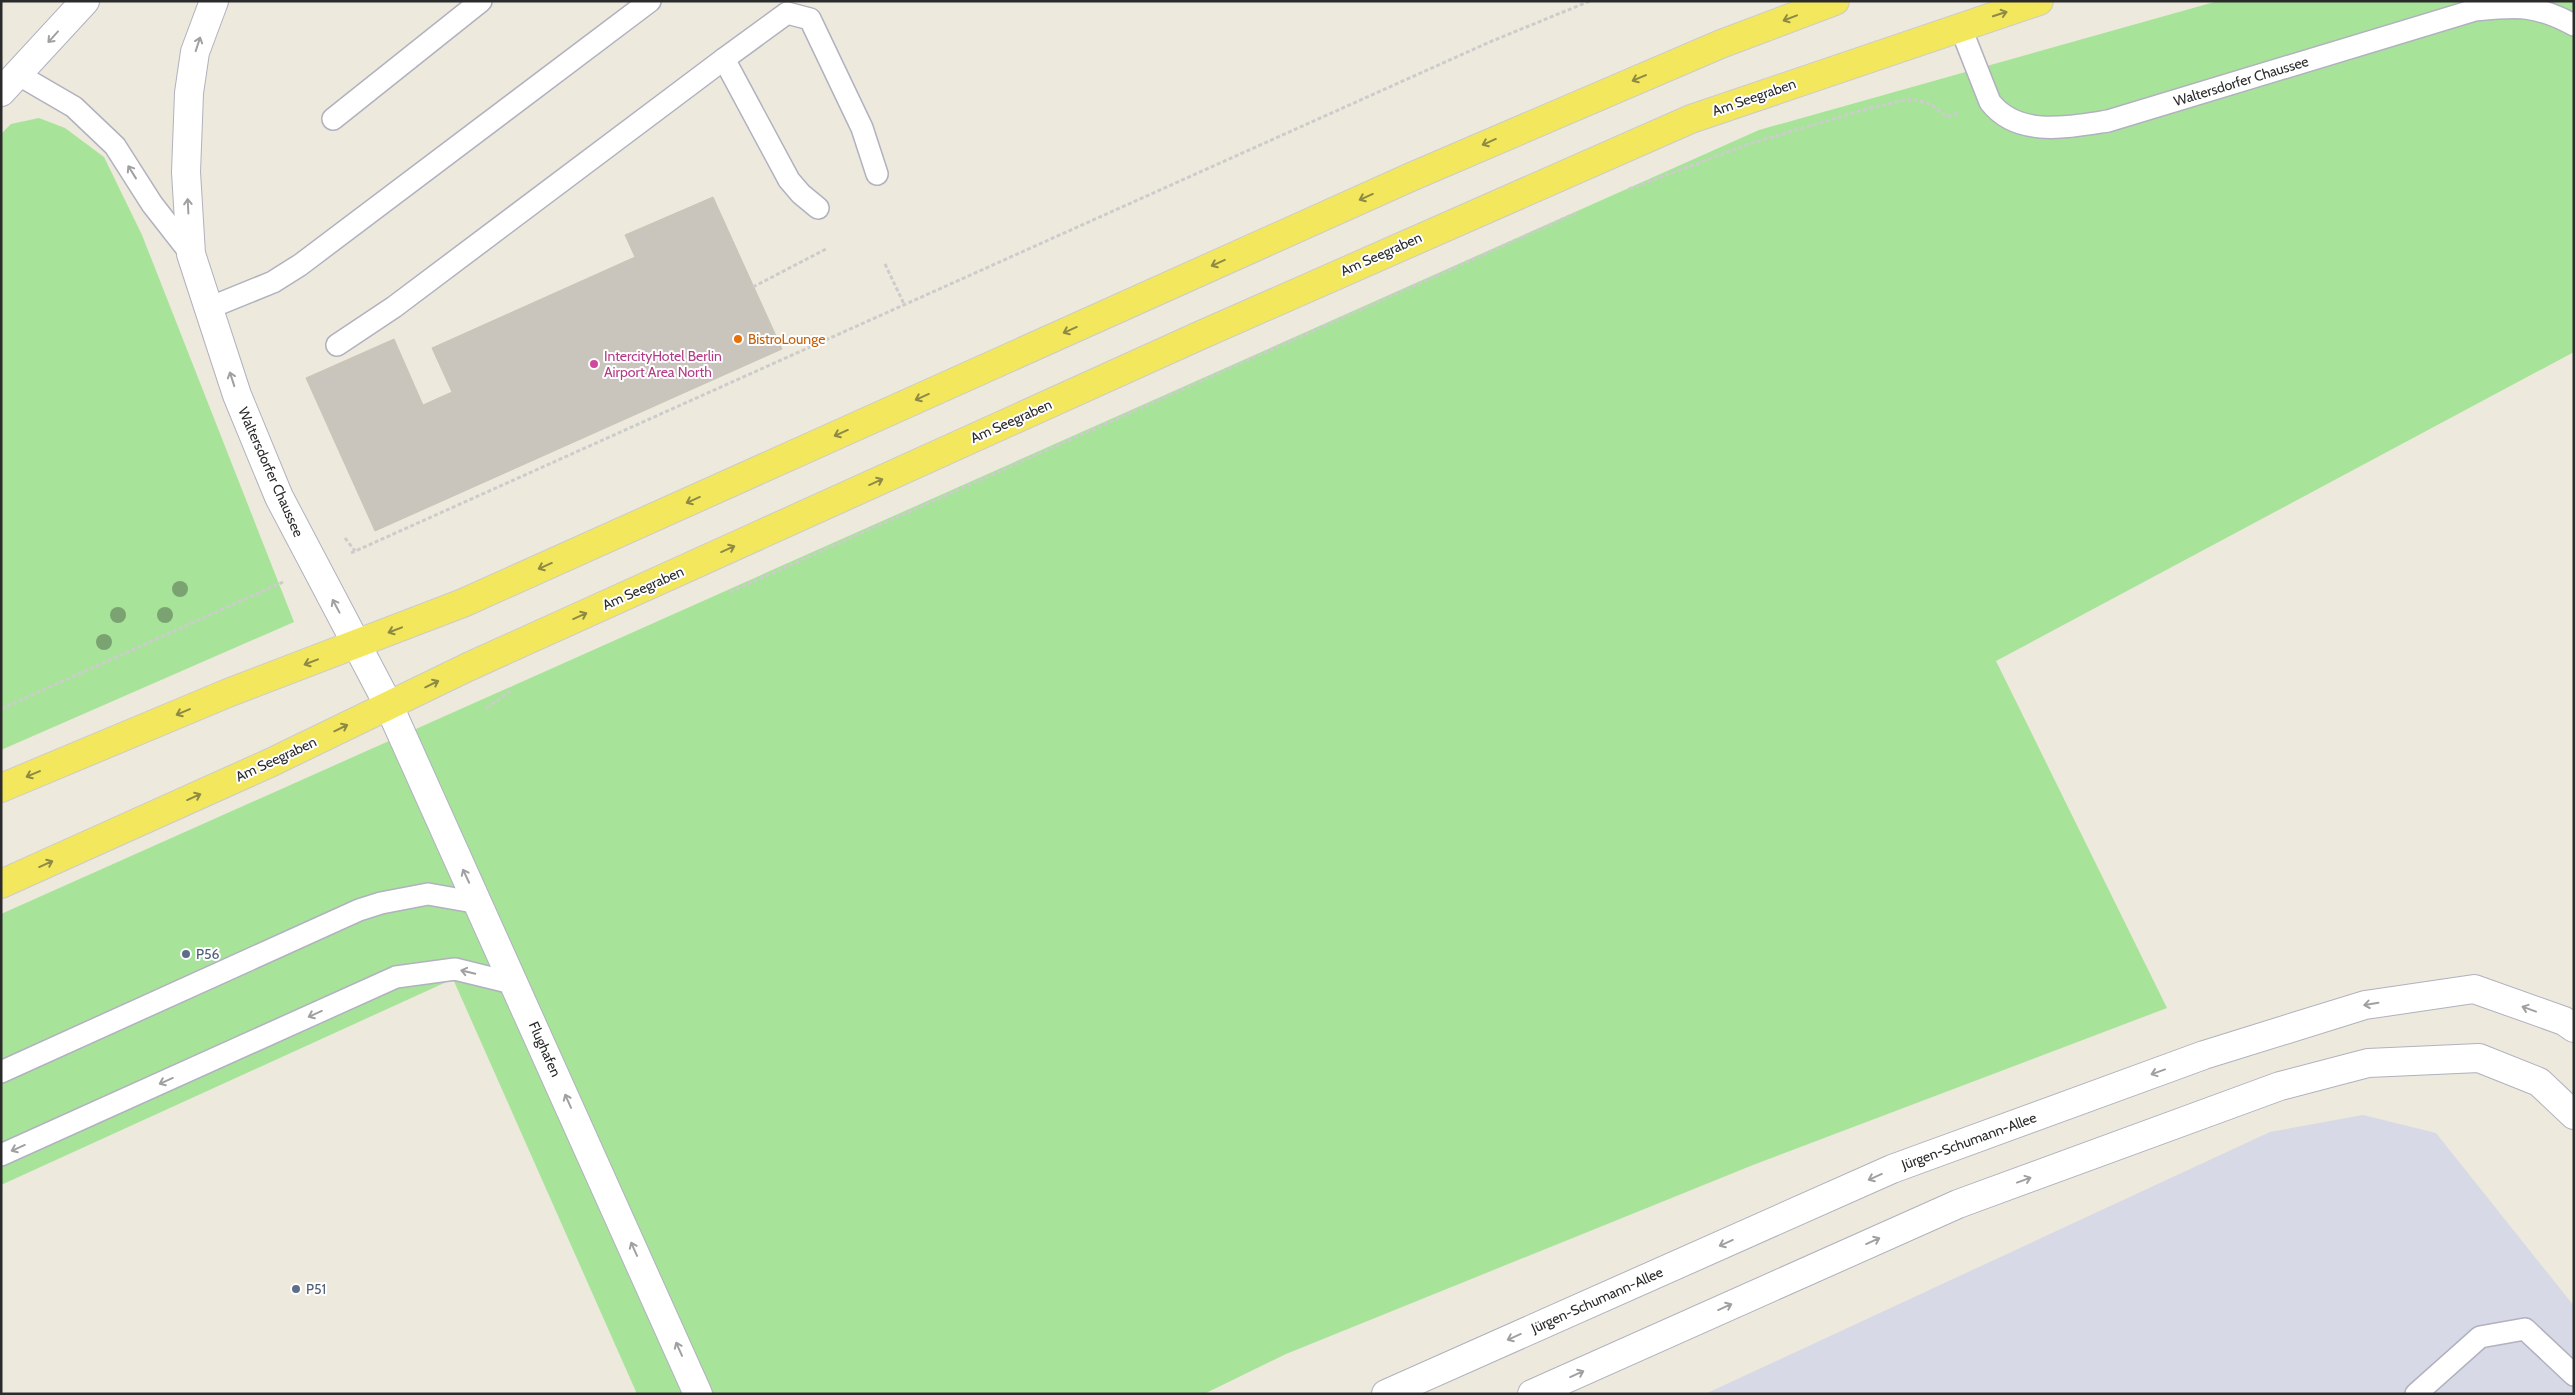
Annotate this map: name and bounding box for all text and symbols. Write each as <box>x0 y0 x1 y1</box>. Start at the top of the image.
one-way arrow <box>1991 8 2007 18</box>
one-way arrow <box>1782 14 1798 23</box>
one-way arrow <box>47 31 59 44</box>
one-way arrow <box>193 37 203 53</box>
street label: Waltersdorfer Chaussee <box>2171 52 2311 110</box>
one-way arrow <box>1632 74 1647 84</box>
street label: Am Seegraben <box>1710 74 1798 120</box>
one-way arrow <box>1482 138 1497 148</box>
one-way arrow <box>126 166 136 180</box>
one-way arrow <box>1359 192 1374 202</box>
one-way arrow <box>183 198 193 214</box>
street label: Am Seegraben <box>1337 228 1425 280</box>
one-way arrow <box>1211 259 1226 269</box>
one-way arrow <box>1063 326 1078 335</box>
place label: BistroLounge <box>748 330 825 348</box>
marker: BistroLounge <box>732 333 744 345</box>
place label: IntercityHotel Berlin Airport Area North <box>604 347 722 381</box>
marker: IntercityHotel Berlin Airport Area North <box>588 358 600 370</box>
one-way arrow <box>227 371 236 387</box>
one-way arrow <box>915 392 930 402</box>
street label: Am Seegraben <box>967 395 1055 447</box>
street label: Waltersdorfer Chaussee <box>234 404 308 540</box>
one-way arrow <box>834 428 849 438</box>
one-way arrow <box>868 477 883 486</box>
one-way arrow <box>686 495 701 505</box>
one-way arrow <box>720 544 735 553</box>
one-way arrow <box>538 562 553 572</box>
street label: Am Seegraben <box>599 562 687 614</box>
one-way arrow <box>331 599 341 613</box>
one-way arrow <box>572 611 587 621</box>
one-way arrow <box>388 626 403 635</box>
one-way arrow <box>304 658 319 667</box>
one-way arrow <box>425 679 440 689</box>
one-way arrow <box>176 707 191 717</box>
one-way arrow <box>333 723 348 733</box>
street label: Am Seegraben <box>233 732 320 786</box>
one-way arrow <box>26 770 41 780</box>
one-way arrow <box>186 792 201 801</box>
one-way arrow <box>38 858 53 868</box>
one-way arrow <box>461 869 471 884</box>
place label: P56 <box>196 945 220 963</box>
marker: P56 <box>180 948 192 960</box>
one-way arrow <box>461 967 477 977</box>
one-way arrow <box>2364 1000 2380 1010</box>
one-way arrow <box>2522 1004 2537 1013</box>
one-way arrow <box>308 1010 323 1019</box>
street label: Flughafen <box>525 1019 565 1080</box>
one-way arrow <box>2151 1068 2167 1077</box>
one-way arrow <box>159 1076 174 1086</box>
one-way arrow <box>563 1094 572 1109</box>
street label: Jürgen-Schumann-Allee <box>1898 1108 2039 1174</box>
one-way arrow <box>11 1143 26 1153</box>
one-way arrow <box>1868 1172 1883 1182</box>
one-way arrow <box>2016 1175 2031 1184</box>
one-way arrow <box>1865 1236 1880 1246</box>
one-way arrow <box>1719 1238 1734 1248</box>
one-way arrow <box>629 1242 639 1257</box>
street label: Jürgen-Schumann-Allee <box>1527 1263 1666 1338</box>
place label: P51 <box>306 1280 326 1298</box>
marker: P51 <box>290 1283 302 1295</box>
one-way arrow <box>1717 1302 1732 1312</box>
one-way arrow <box>1507 1333 1522 1343</box>
one-way arrow <box>673 1342 683 1357</box>
one-way arrow <box>1569 1368 1584 1378</box>

